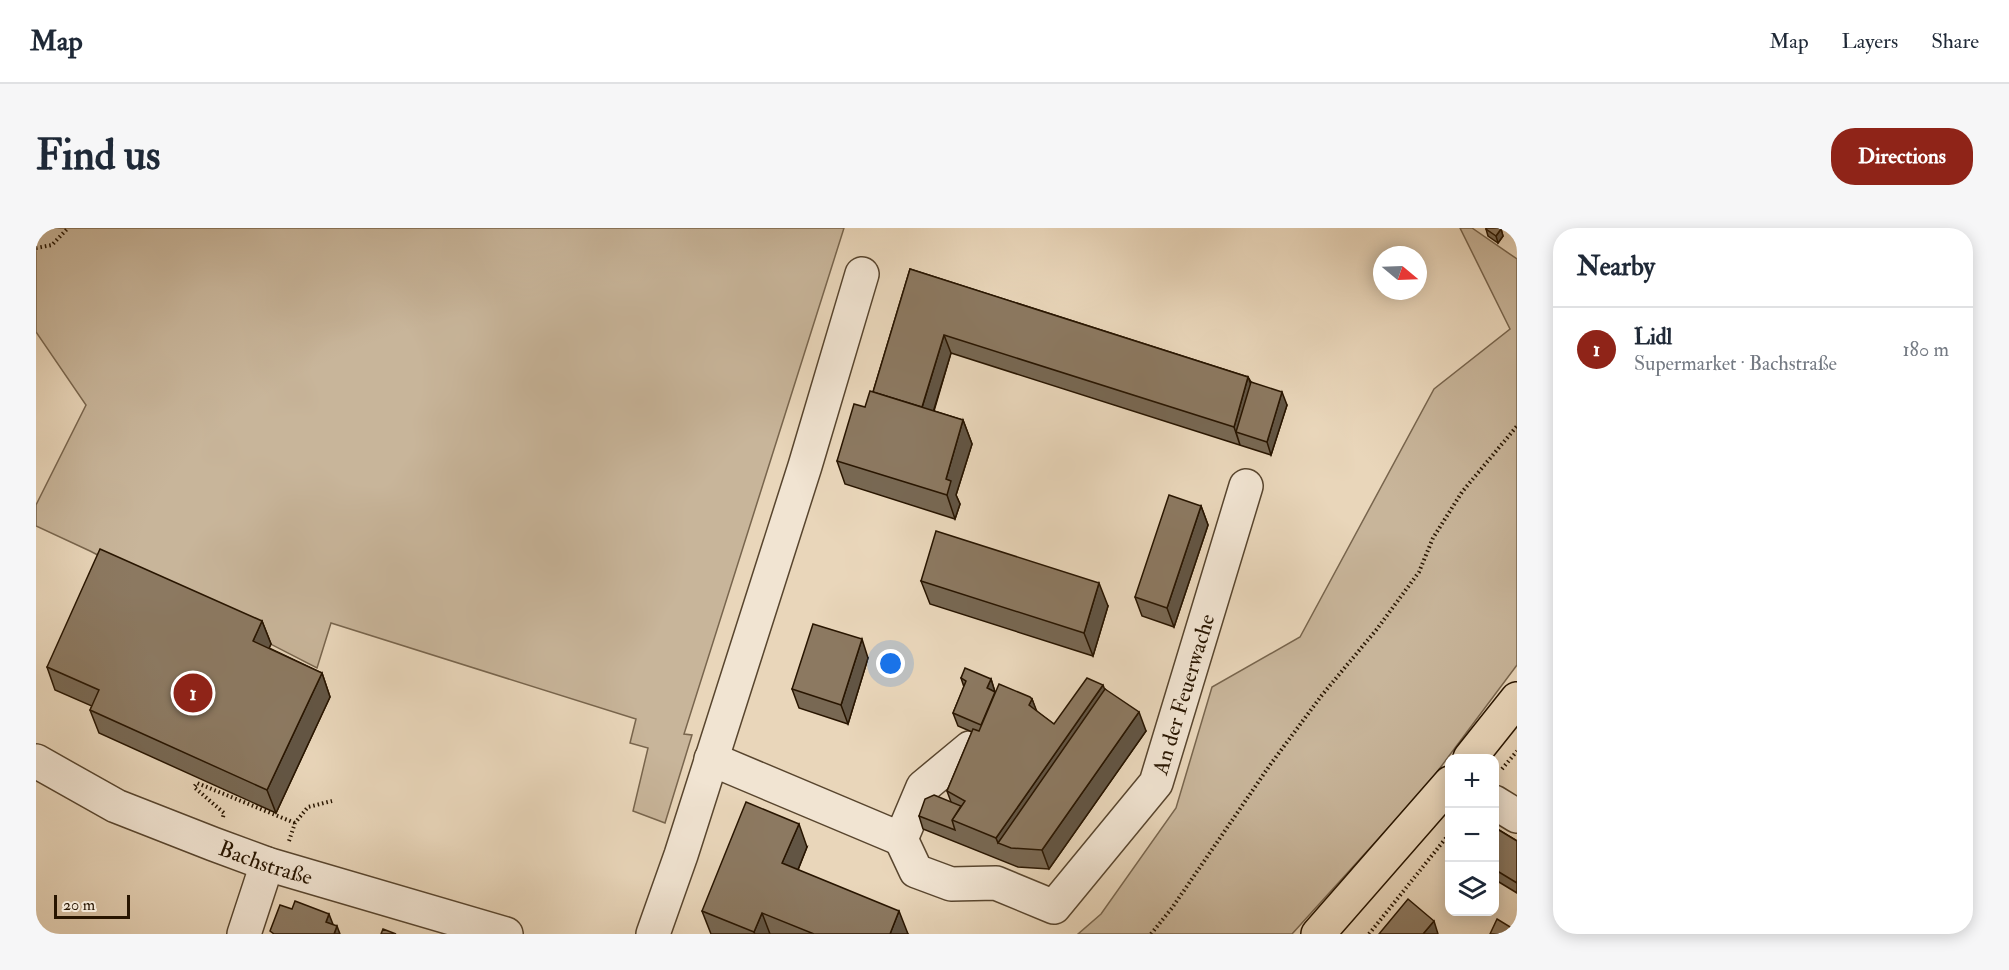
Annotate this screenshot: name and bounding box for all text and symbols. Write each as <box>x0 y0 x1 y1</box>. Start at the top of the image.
text: Map <box>30 24 83 59</box>
text: Map <box>1769 28 1809 55</box>
text: Layers <box>1842 28 1898 55</box>
text: Share <box>1931 28 1979 55</box>
button: Directions <box>1831 128 1973 185</box>
text: Find us <box>36 130 160 182</box>
north arrow <box>1373 246 1427 300</box>
text: Nearby <box>1577 251 1655 283</box>
text: Lidl <box>1634 323 1672 351</box>
text: 1 <box>1593 337 1600 362</box>
text: 180 m <box>1902 337 1949 362</box>
text: Supermarket · Bachstraße <box>1634 351 1837 376</box>
street label: An der Feuerwache <box>1146 611 1221 779</box>
your location <box>876 649 905 678</box>
pin: 1 <box>174 670 212 716</box>
map controls <box>1445 754 1499 916</box>
button: + <box>1445 754 1499 808</box>
button: − <box>1445 808 1499 862</box>
street label: Bachstraße <box>215 834 316 892</box>
button: layers <box>1445 862 1499 916</box>
scale bar <box>54 892 130 920</box>
text: 20 m <box>63 895 95 915</box>

